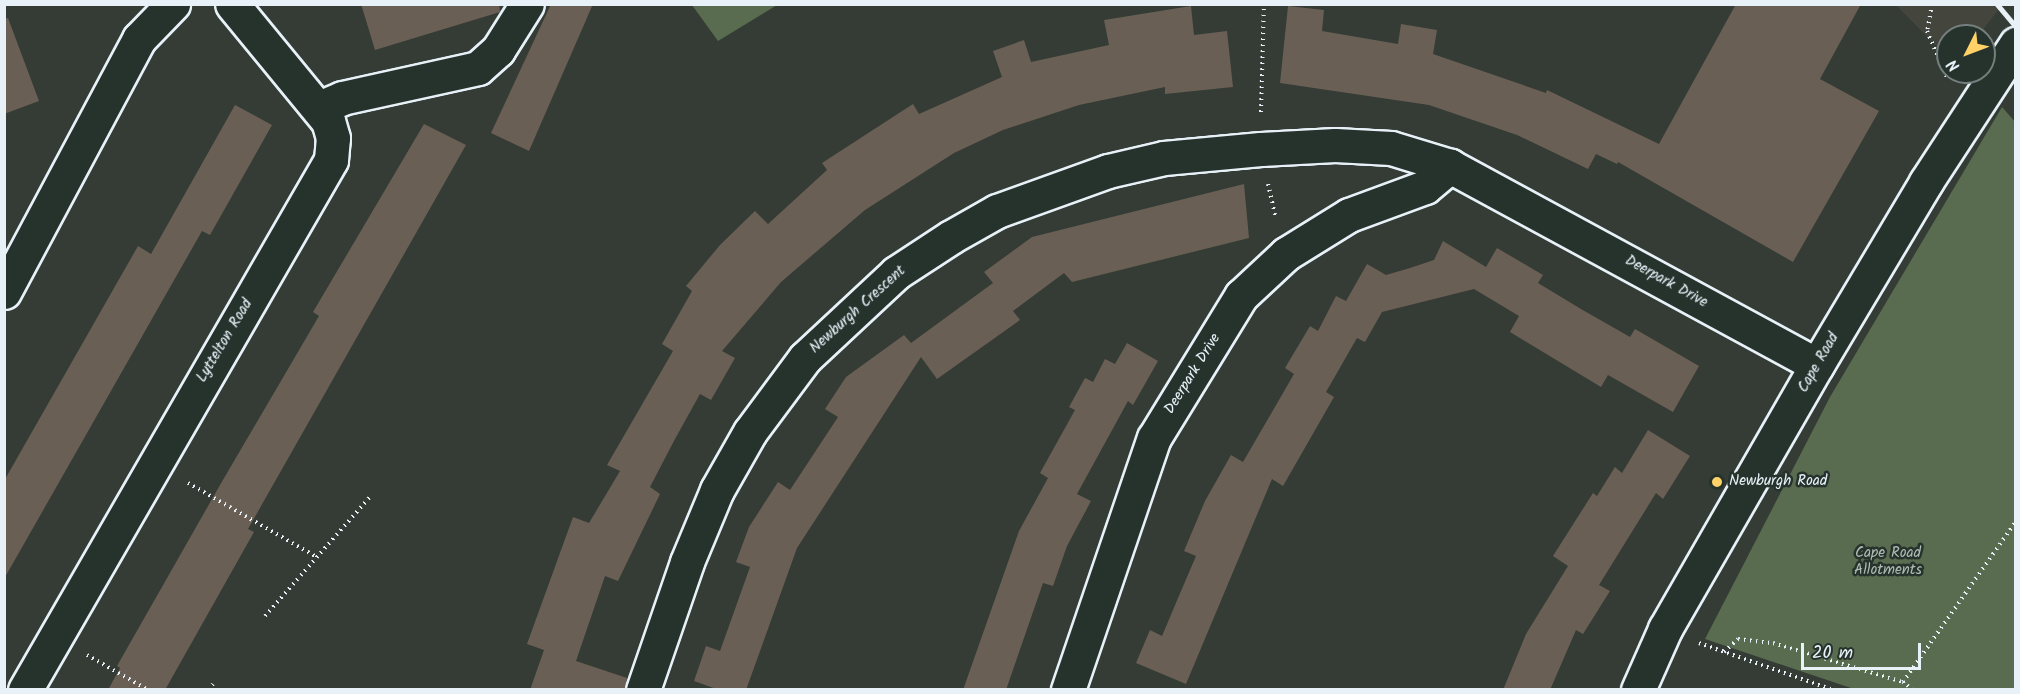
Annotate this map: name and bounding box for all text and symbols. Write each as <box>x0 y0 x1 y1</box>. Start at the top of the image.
north arrow <box>1936 24 1996 84</box>
text: N <box>1941 53 1966 77</box>
street label: Deerpark Drive <box>1622 252 1710 312</box>
street label: Newburgh Crescent <box>806 262 910 358</box>
street label: Lyttelton Road <box>193 296 257 386</box>
street label: Deerpark Drive <box>1161 330 1225 418</box>
street label: Cape Road <box>1795 330 1843 396</box>
place label: Newburgh Road <box>1729 473 1827 491</box>
marker: Newburgh Road <box>1710 475 1724 489</box>
park label: Cape Road Allotments <box>1854 544 1922 579</box>
scale bar <box>1804 631 1924 669</box>
text: 20 m <box>1812 639 1853 668</box>

